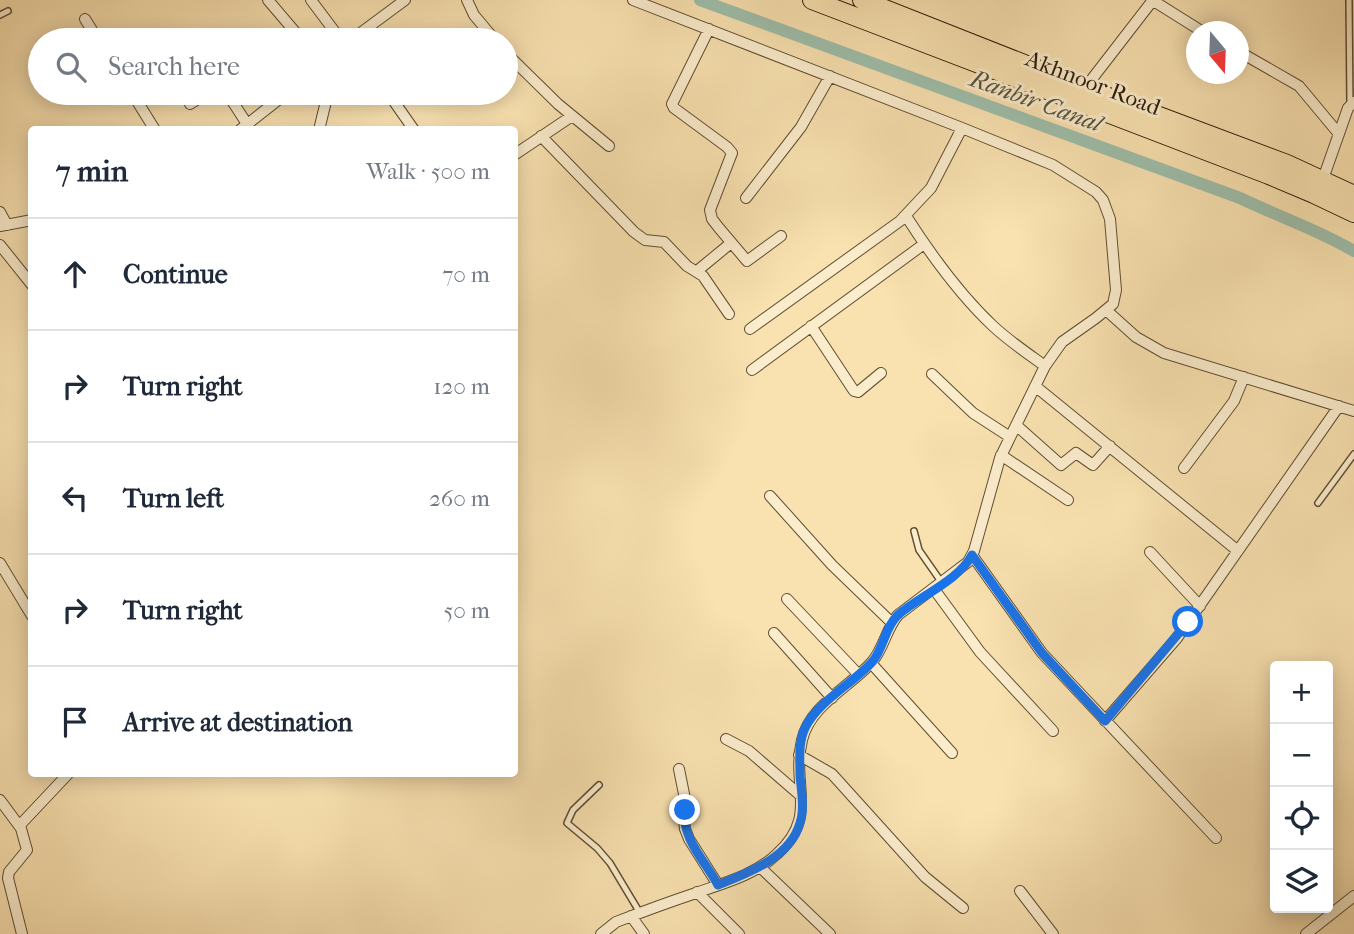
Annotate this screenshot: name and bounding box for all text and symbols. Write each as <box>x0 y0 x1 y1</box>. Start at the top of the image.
north arrow <box>1186 21 1249 84</box>
search box <box>28 28 518 105</box>
street label: Akhnoor Road <box>1021 45 1165 121</box>
icon: search <box>52 48 90 86</box>
text: Search here <box>108 51 240 82</box>
water label: Ranbir Canal <box>965 64 1108 139</box>
text: 7 min <box>56 154 128 189</box>
text: Walk · 500 m <box>366 158 490 185</box>
icon: ahead <box>56 255 94 293</box>
text: Continue <box>123 259 228 290</box>
text: 70 m <box>442 261 490 288</box>
icon: right <box>56 367 94 405</box>
text: Turn right <box>123 371 243 402</box>
text: 120 m <box>433 373 490 400</box>
icon: left <box>56 479 94 517</box>
text: Turn left <box>123 483 224 514</box>
text: 260 m <box>429 485 490 512</box>
icon: right <box>56 591 94 629</box>
text: Turn right <box>123 595 243 626</box>
text: 50 m <box>443 597 490 624</box>
route start <box>1172 606 1203 637</box>
map controls <box>1270 661 1333 913</box>
button: + <box>1270 661 1333 724</box>
icon: arrive <box>56 703 94 741</box>
text: Arrive at destination <box>123 707 353 738</box>
button: − <box>1270 724 1333 787</box>
button: locate <box>1270 787 1333 850</box>
route end <box>669 794 700 825</box>
button: layers <box>1270 850 1333 913</box>

